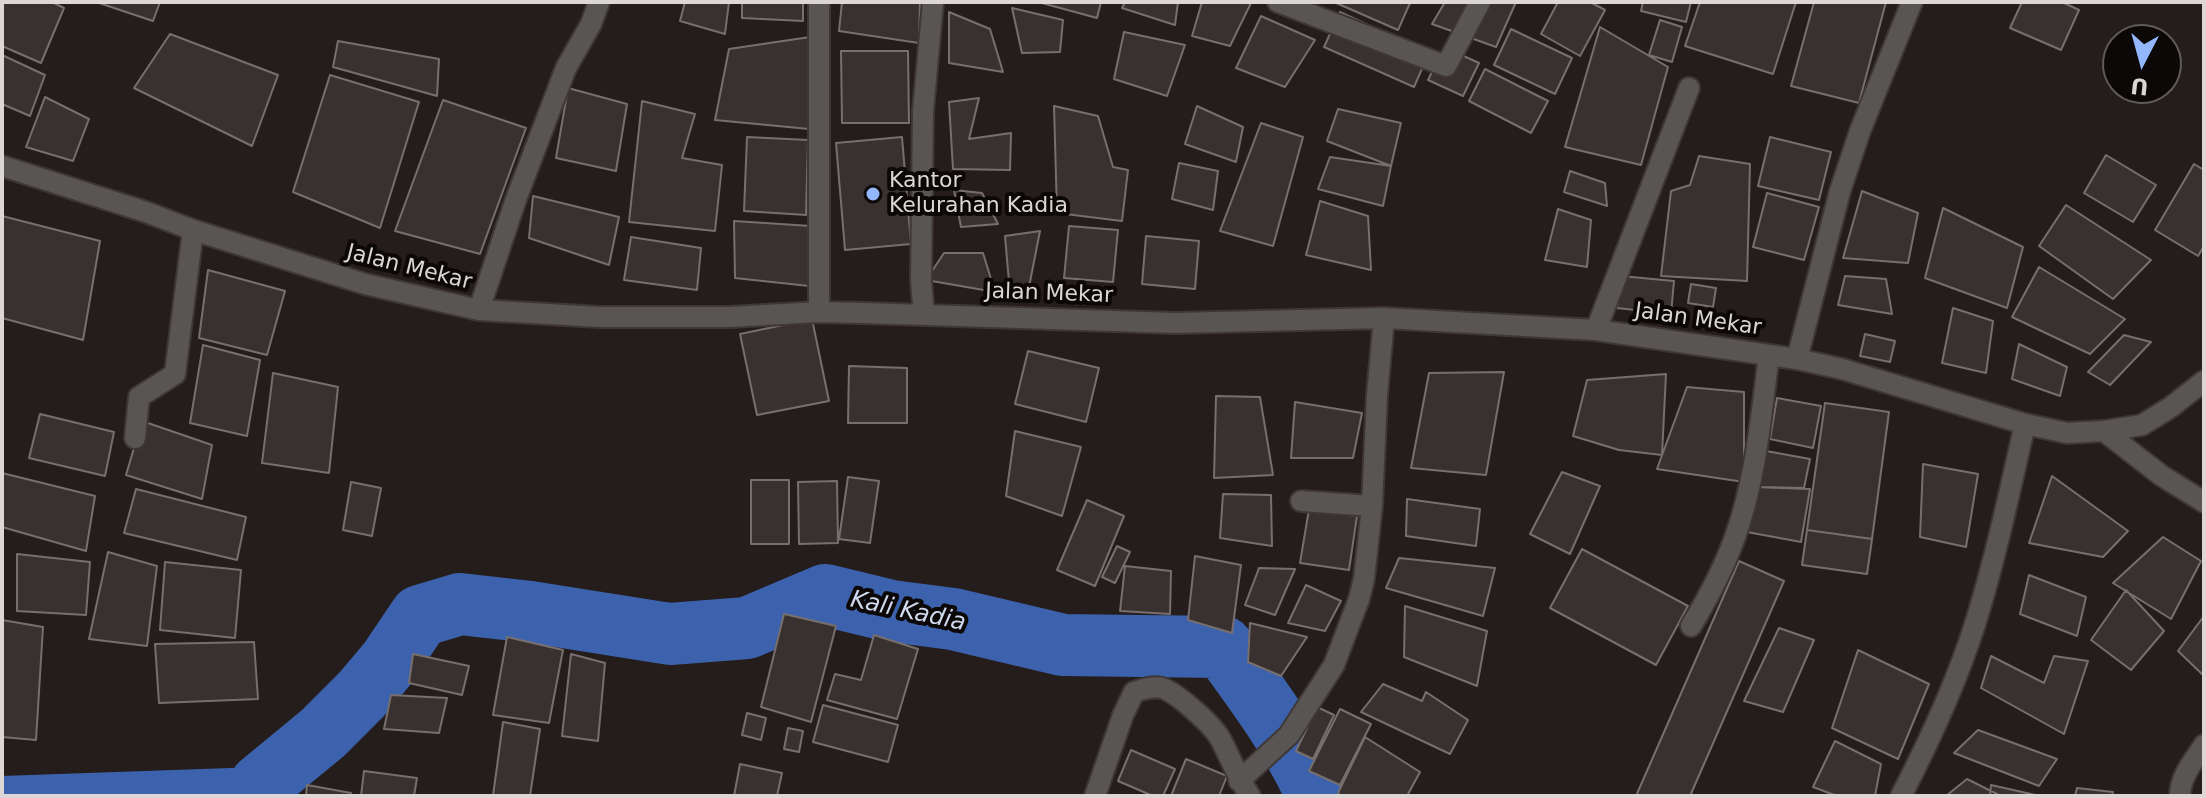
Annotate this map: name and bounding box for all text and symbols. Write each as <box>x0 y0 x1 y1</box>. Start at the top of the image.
north arrow <box>2102 24 2182 104</box>
text: U <box>2129 73 2150 100</box>
place label: Kantor Kelurahan Kadia <box>889 168 1068 220</box>
marker: Kantor Kelurahan Kadia <box>864 185 882 203</box>
street label: Jalan Mekar <box>344 240 474 296</box>
street label: Jalan Mekar <box>985 279 1113 309</box>
street label: Jalan Mekar <box>1633 298 1763 342</box>
water label: Kali Kadia <box>848 586 968 638</box>

